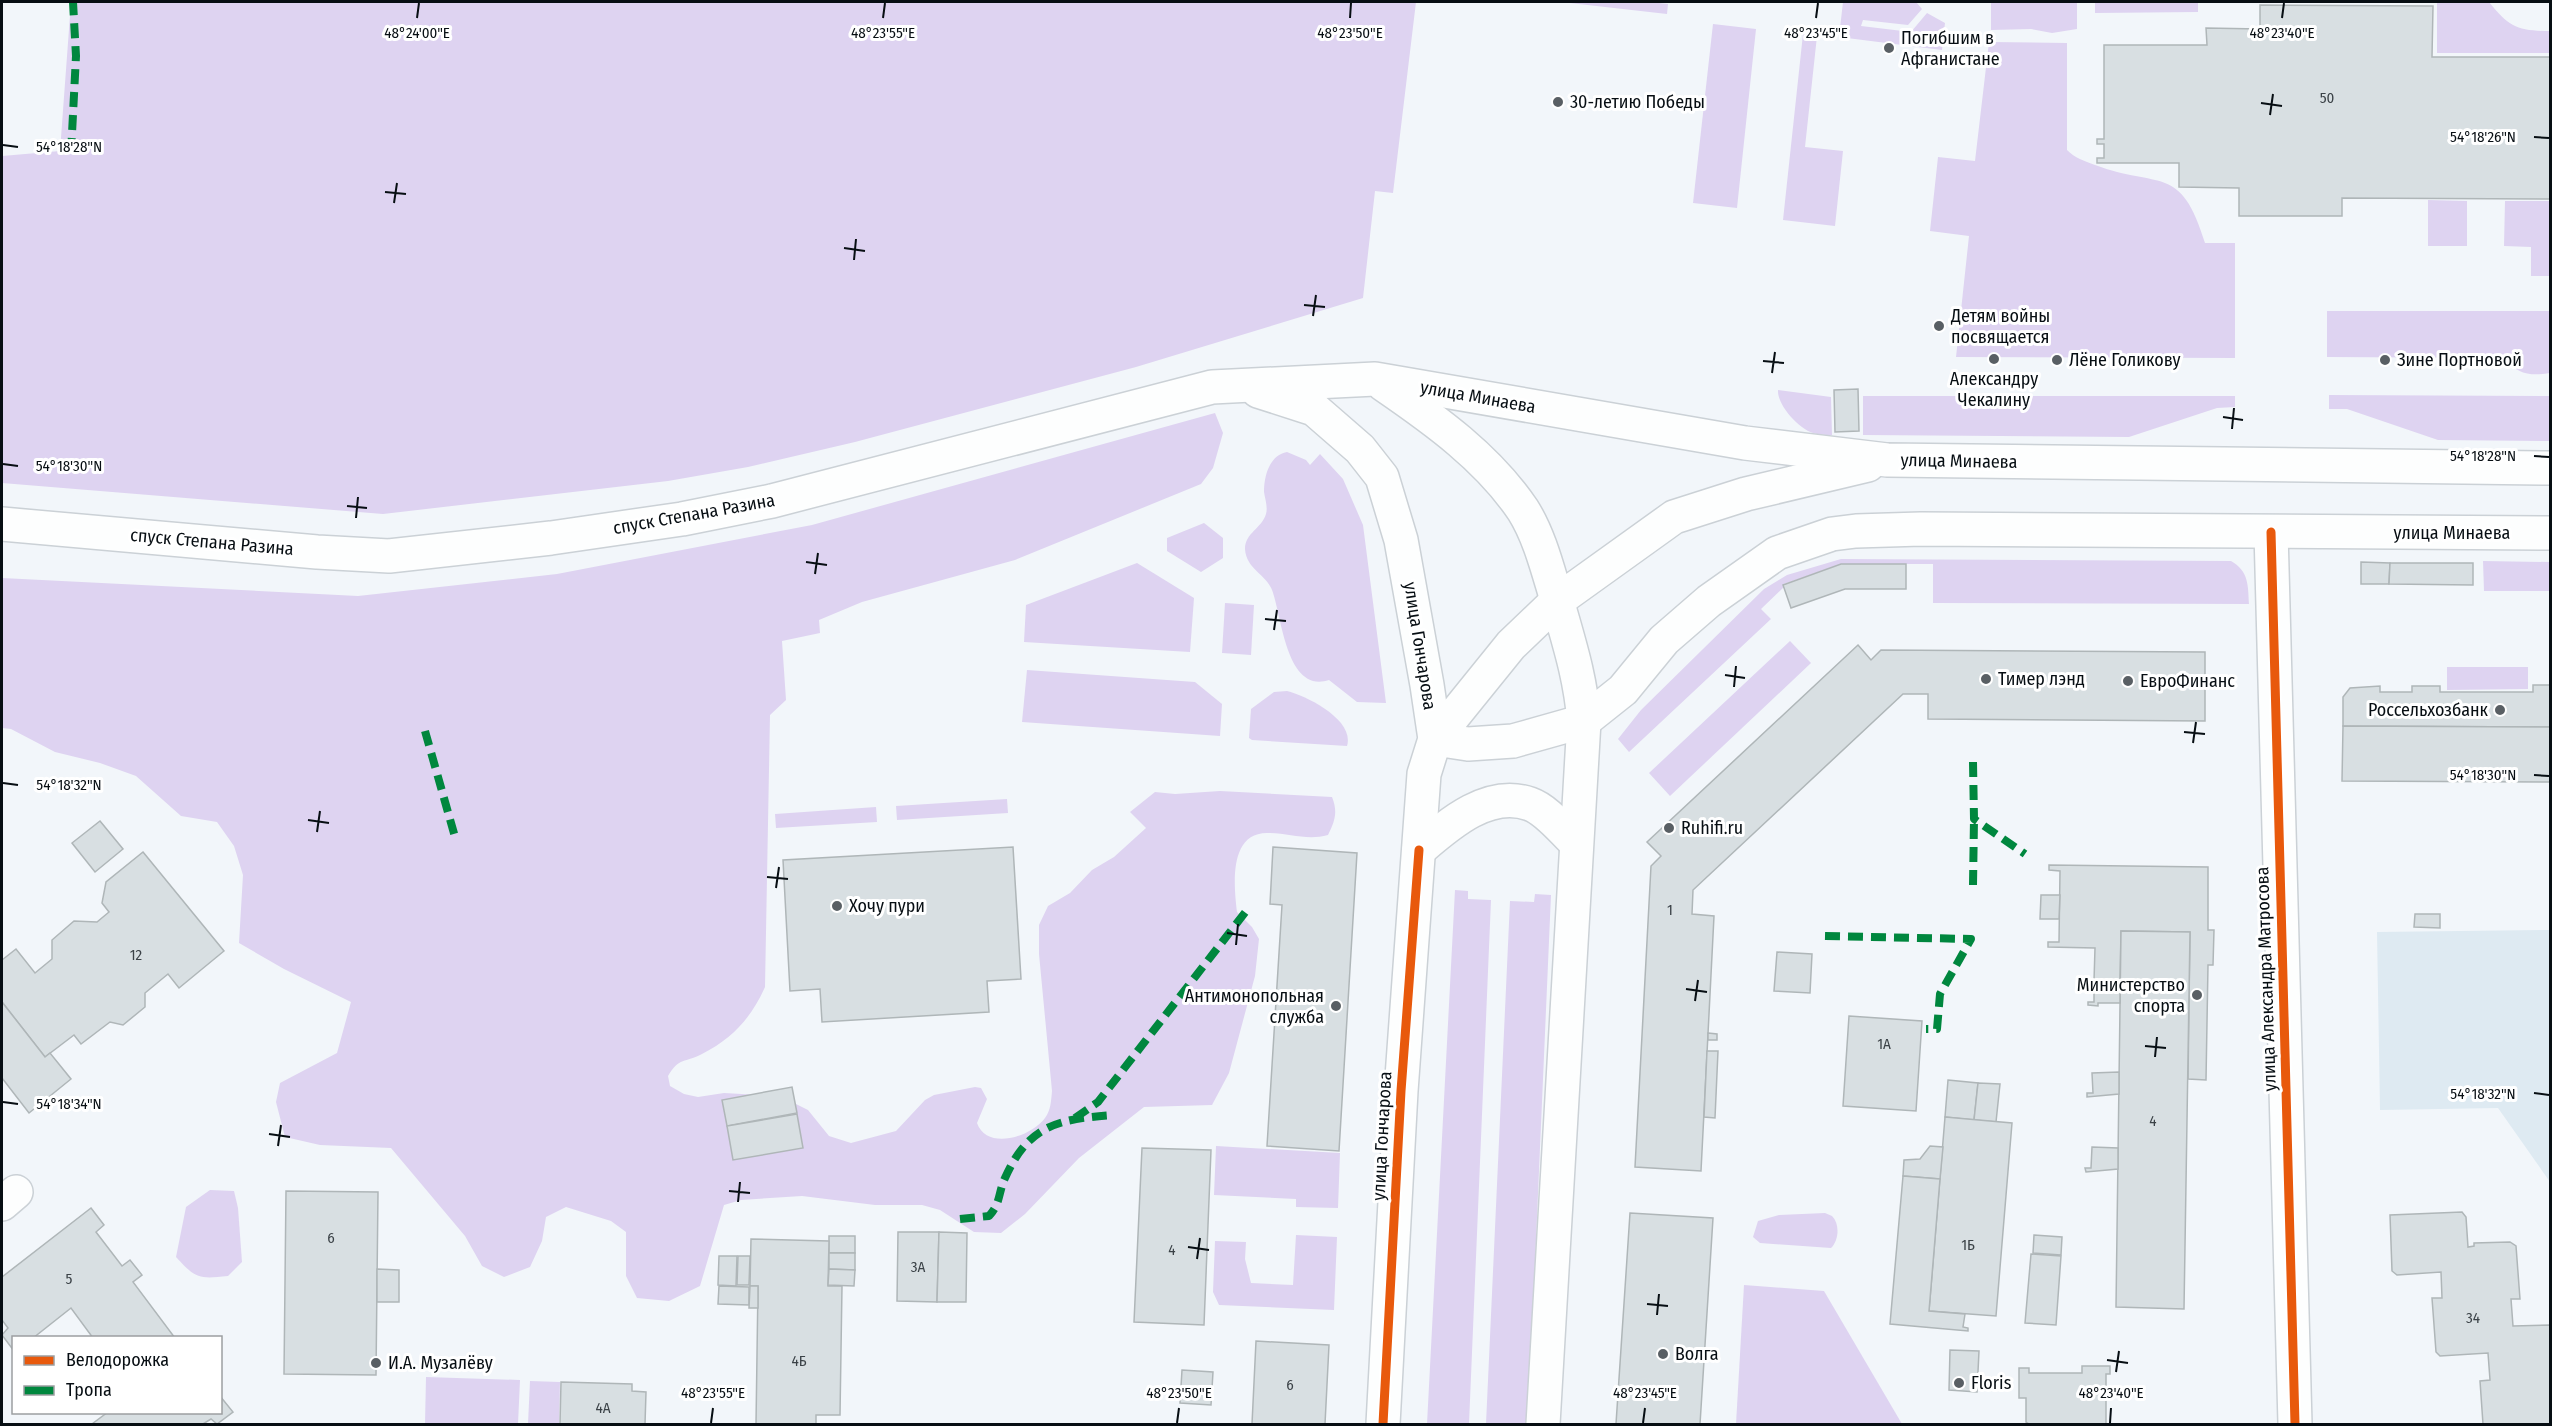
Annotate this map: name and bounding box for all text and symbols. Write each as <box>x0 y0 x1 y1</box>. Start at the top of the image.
text: 48°24'00"E <box>384 24 450 42</box>
text: 48°23'55"E <box>851 24 915 42</box>
text: 48°23'50"E <box>1317 24 1383 42</box>
text: 48°23'45"E <box>1784 24 1848 42</box>
text: 48°23'40"E <box>2249 24 2315 42</box>
place label: Погибшим в Афганистане <box>1901 27 2000 70</box>
marker: Погибшим в Афганистане <box>1882 41 1896 55</box>
house number: 50 <box>2320 89 2334 107</box>
place label: 30-летию Победы <box>1570 91 1705 113</box>
marker: 30-летию Победы <box>1551 95 1565 109</box>
text: 54°18'26"N <box>2450 128 2516 146</box>
text: 54°18'28"N <box>36 138 102 156</box>
place label: Детям войны посвящается <box>1950 305 2050 348</box>
marker: Детям войны посвящается <box>1932 319 1946 333</box>
place label: Лёне Голикову <box>2069 349 2180 371</box>
place label: Зине Портновой <box>2397 349 2522 371</box>
marker: Александру Чекалину <box>1987 352 2001 366</box>
marker: Лёне Голикову <box>2050 353 2064 367</box>
marker: Зине Портновой <box>2378 353 2392 367</box>
place label: Александру Чекалину <box>1950 368 2038 411</box>
street label: улица Минаева <box>1419 376 1538 418</box>
text: 54°18'28"N <box>2450 447 2516 465</box>
street label: улица Минаева <box>1900 449 2018 473</box>
text: 54°18'30"N <box>36 457 102 475</box>
street label: спуск Степана Разина <box>611 489 777 539</box>
street label: улица Минаева <box>2394 522 2511 544</box>
street label: спуск Степана Разина <box>129 524 295 560</box>
street label: улица Гончарова <box>1399 580 1441 712</box>
place label: Тимер лэнд <box>1998 668 2085 690</box>
place label: ЕвроФинанс <box>2140 670 2235 692</box>
marker: Тимер лэнд <box>1979 672 1993 686</box>
marker: ЕвроФинанс <box>2121 674 2135 688</box>
place label: Россельхозбанк <box>2368 699 2489 721</box>
marker: Россельхозбанк <box>2493 703 2507 717</box>
text: 54°18'30"N <box>2450 766 2516 784</box>
text: 54°18'32"N <box>36 776 102 794</box>
place label: Ruhifi.ru <box>1681 817 1743 839</box>
marker: Ruhifi.ru <box>1662 821 1676 835</box>
street label: улица Александра Матросова <box>2251 866 2281 1092</box>
place label: Хочу пури <box>849 895 925 917</box>
marker: Хочу пури <box>830 899 844 913</box>
house number: 1 <box>1667 901 1673 919</box>
house number: 12 <box>130 946 143 964</box>
place label: Министерство спорта <box>2077 974 2185 1017</box>
place label: Антимонопольная служба <box>1185 985 1324 1028</box>
marker: Министерство спорта <box>2190 988 2204 1002</box>
marker: Антимонопольная служба <box>1329 999 1343 1013</box>
house number: 1А <box>1877 1035 1891 1053</box>
street label: улица Гончарова <box>1368 1071 1396 1201</box>
text: 54°18'32"N <box>2450 1085 2516 1103</box>
text: 54°18'34"N <box>36 1095 102 1113</box>
house number: 4 <box>2149 1112 2157 1130</box>
house number: 6 <box>327 1229 335 1247</box>
house number: 1Б <box>1961 1236 1975 1254</box>
house number: 4 <box>1168 1241 1176 1259</box>
house number: 3А <box>911 1258 925 1276</box>
house number: 5 <box>66 1270 73 1288</box>
house number: 34 <box>2466 1309 2480 1327</box>
legend <box>12 1336 222 1414</box>
place label: Волга <box>1675 1343 1719 1365</box>
marker: Волга <box>1656 1347 1670 1361</box>
text: Велодорожка <box>66 1349 169 1371</box>
place label: И.А. Музалёву <box>388 1352 493 1374</box>
house number: 4Б <box>791 1352 807 1370</box>
marker: И.А. Музалёву <box>369 1356 383 1370</box>
place label: Floris <box>1971 1372 2012 1394</box>
house number: 6 <box>1286 1376 1294 1394</box>
marker: Floris <box>1952 1376 1966 1390</box>
text: Тропа <box>66 1379 112 1401</box>
text: 48°23'55"E <box>681 1384 745 1402</box>
text: 48°23'50"E <box>1146 1384 1212 1402</box>
text: 48°23'45"E <box>1613 1384 1677 1402</box>
text: 48°23'40"E <box>2078 1384 2144 1402</box>
house number: 4А <box>595 1399 611 1417</box>

